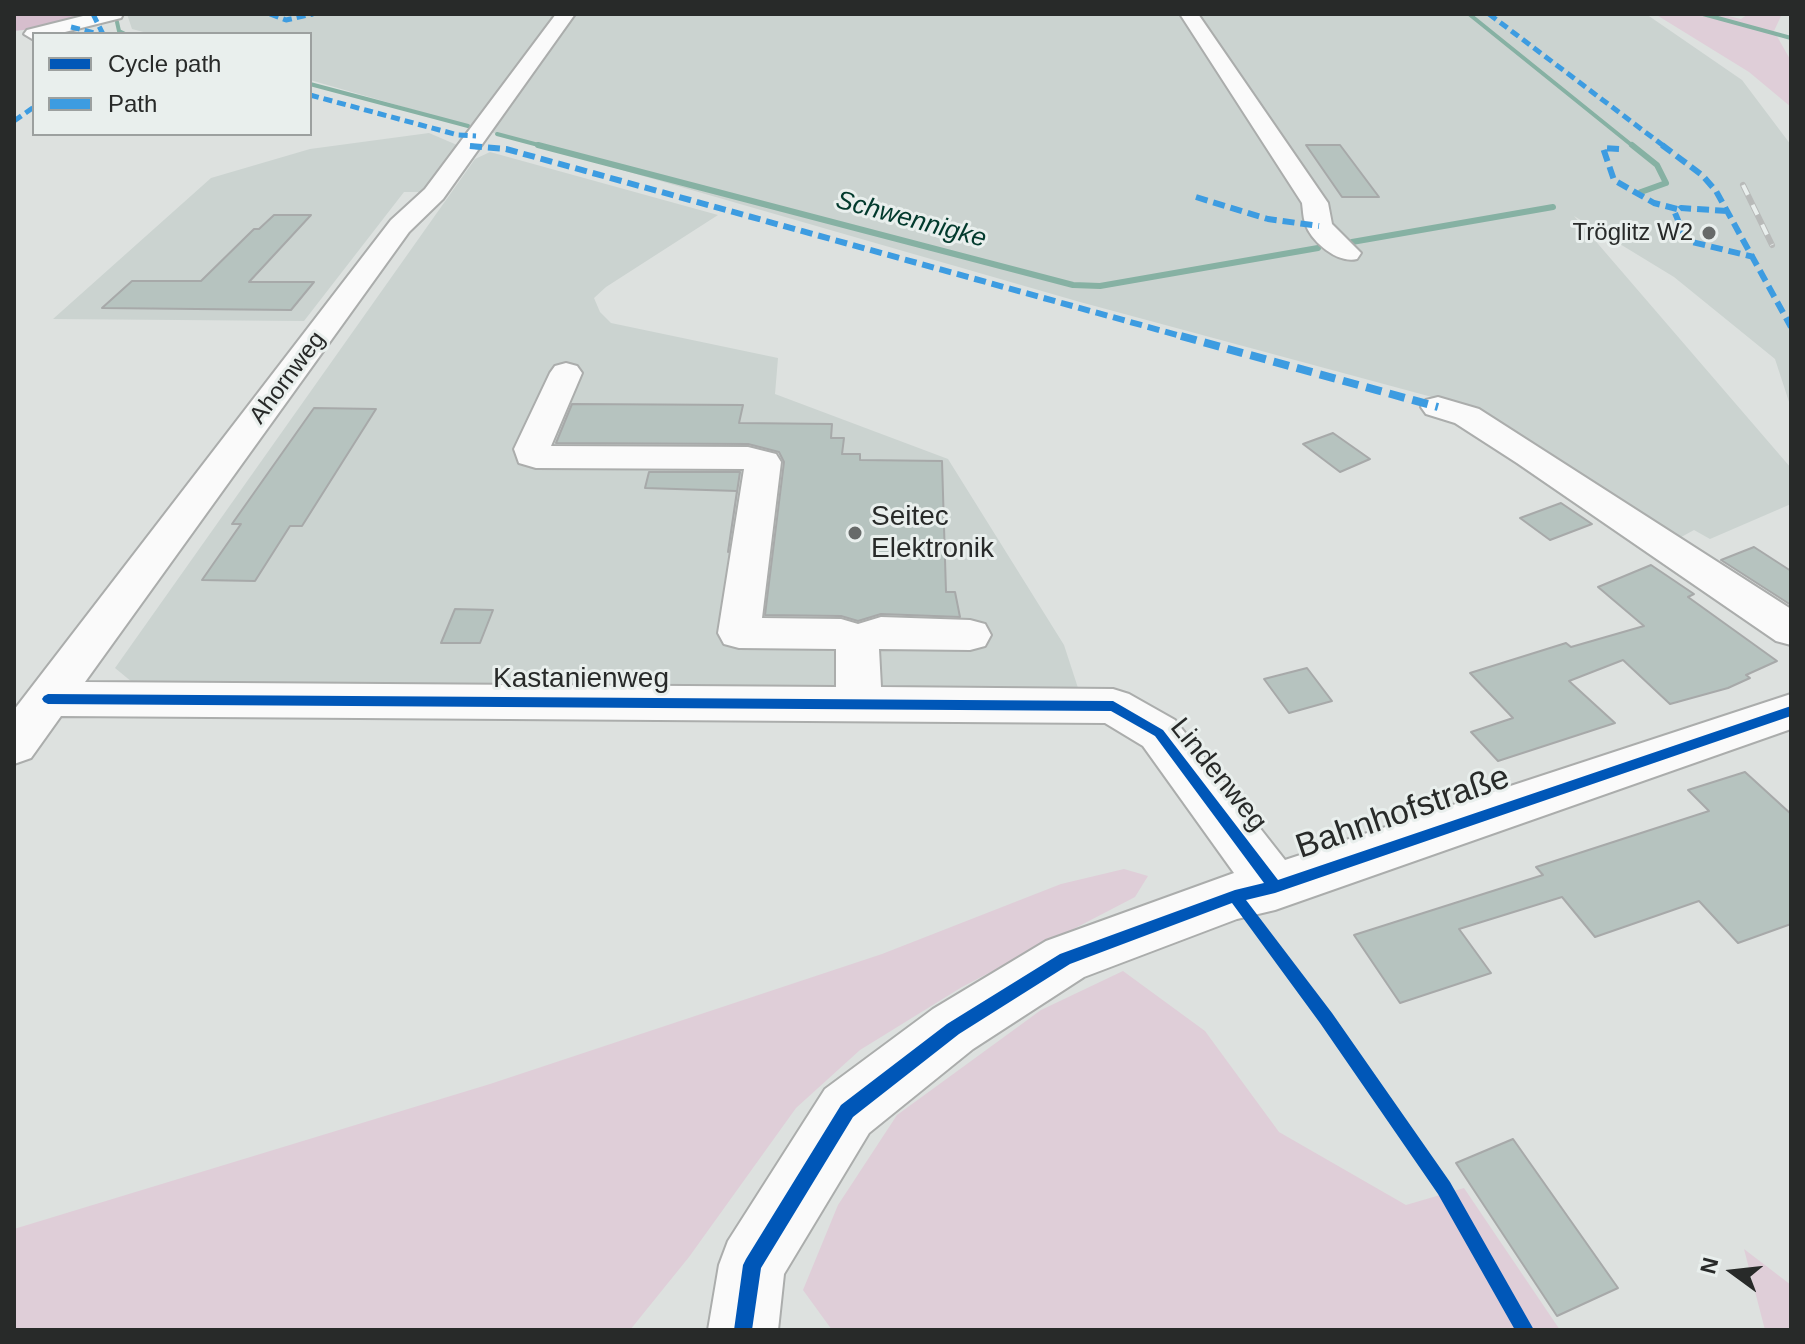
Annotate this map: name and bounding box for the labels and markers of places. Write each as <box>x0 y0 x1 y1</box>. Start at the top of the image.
place label: Tröglitz W2 <box>1573 219 1693 247</box>
marker: Tröglitz W2 <box>1700 224 1718 242</box>
place label: Seitec Elektronik <box>871 500 994 566</box>
marker: Seitec Elektronik <box>846 524 864 542</box>

